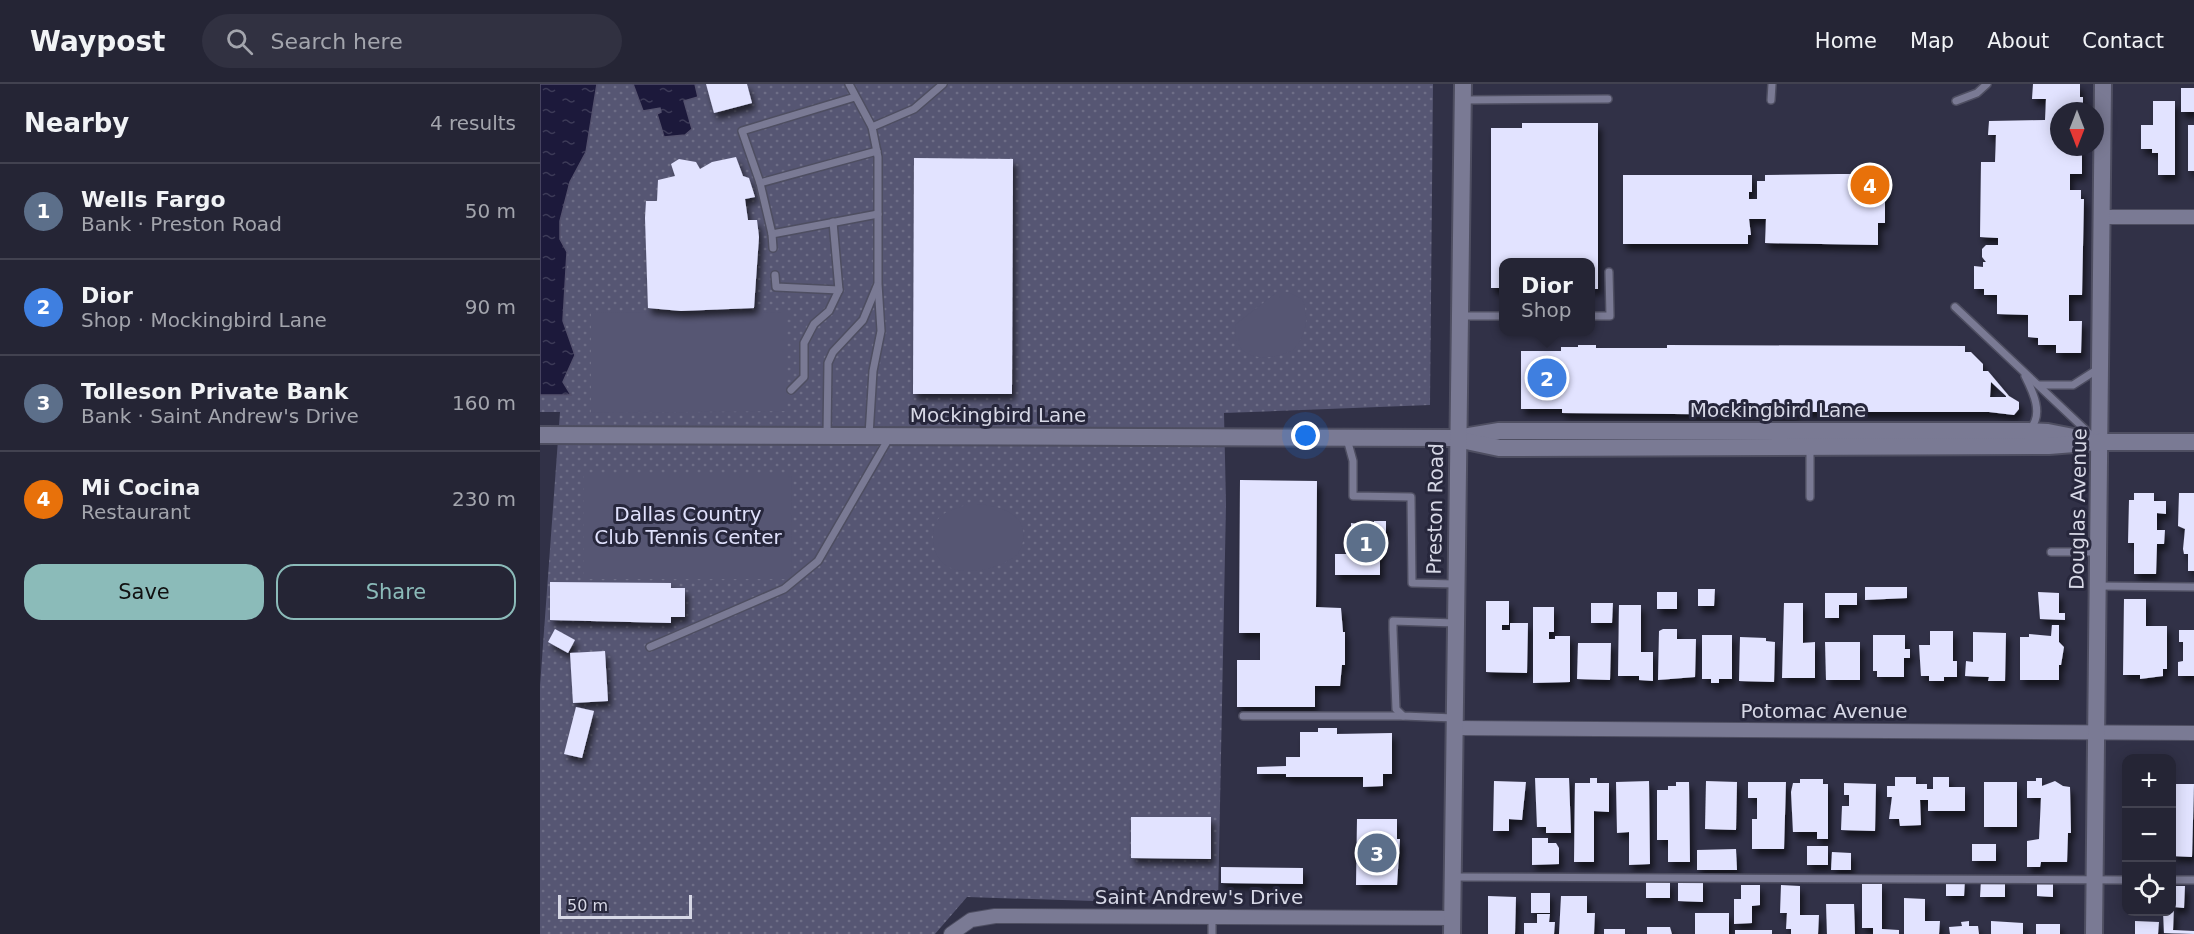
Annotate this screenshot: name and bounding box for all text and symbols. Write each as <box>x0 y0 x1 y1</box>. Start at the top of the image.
search box <box>202 14 622 68</box>
text: Waypost <box>30 25 166 58</box>
icon: search <box>223 25 256 58</box>
text: Search here <box>271 29 403 54</box>
text: Home <box>1815 29 1877 53</box>
text: Map <box>1910 29 1954 53</box>
text: About <box>1987 29 2049 53</box>
text: Contact <box>2082 29 2164 53</box>
north arrow <box>2050 102 2104 156</box>
text: Nearby <box>24 108 129 138</box>
text: 4 results <box>430 111 516 135</box>
pin: 4 <box>1850 162 1890 208</box>
text: Wells Fargo <box>81 187 226 212</box>
text: 1 <box>37 199 50 223</box>
text: 50 m <box>465 199 516 223</box>
text: Bank · Preston Road <box>81 212 282 236</box>
popup <box>1499 258 1595 336</box>
text: Dior <box>1521 273 1573 298</box>
text: Dior <box>81 283 133 308</box>
text: 2 <box>37 295 50 319</box>
text: 90 m <box>465 295 516 319</box>
text: Shop <box>1521 298 1571 322</box>
text: Shop · Mockingbird Lane <box>81 308 327 332</box>
pin: 2 <box>1528 356 1566 400</box>
text: Tolleson Private Bank <box>81 379 348 404</box>
text: 3 <box>37 391 50 415</box>
text: 160 m <box>452 391 516 415</box>
street label: Mockingbird Lane <box>1690 398 1866 422</box>
street label: Mockingbird Lane <box>910 403 1086 427</box>
text: Bank · Saint Andrew's Drive <box>81 404 359 428</box>
your location <box>1291 421 1320 450</box>
street label: Douglas Avenue <box>2065 428 2091 590</box>
street label: Preston Road <box>1422 443 1448 575</box>
text: Mi Cocina <box>81 475 200 500</box>
text: 4 <box>37 487 50 511</box>
text: 230 m <box>452 487 516 511</box>
text: Restaurant <box>81 500 191 524</box>
park label: Dallas Country Club Tennis Center <box>594 502 782 549</box>
pin: 1 <box>1346 520 1386 566</box>
button: Save <box>24 564 264 620</box>
button: Share <box>276 564 516 620</box>
street label: Potomac Avenue <box>1740 699 1908 723</box>
map controls <box>2122 754 2176 916</box>
button: + <box>2122 754 2176 808</box>
button: − <box>2122 808 2176 862</box>
pin: 3 <box>1358 830 1396 876</box>
button: locate <box>2122 862 2176 916</box>
street label: Saint Andrew's Drive <box>1095 885 1303 909</box>
scale bar <box>558 892 692 920</box>
text: 50 m <box>567 896 608 915</box>

